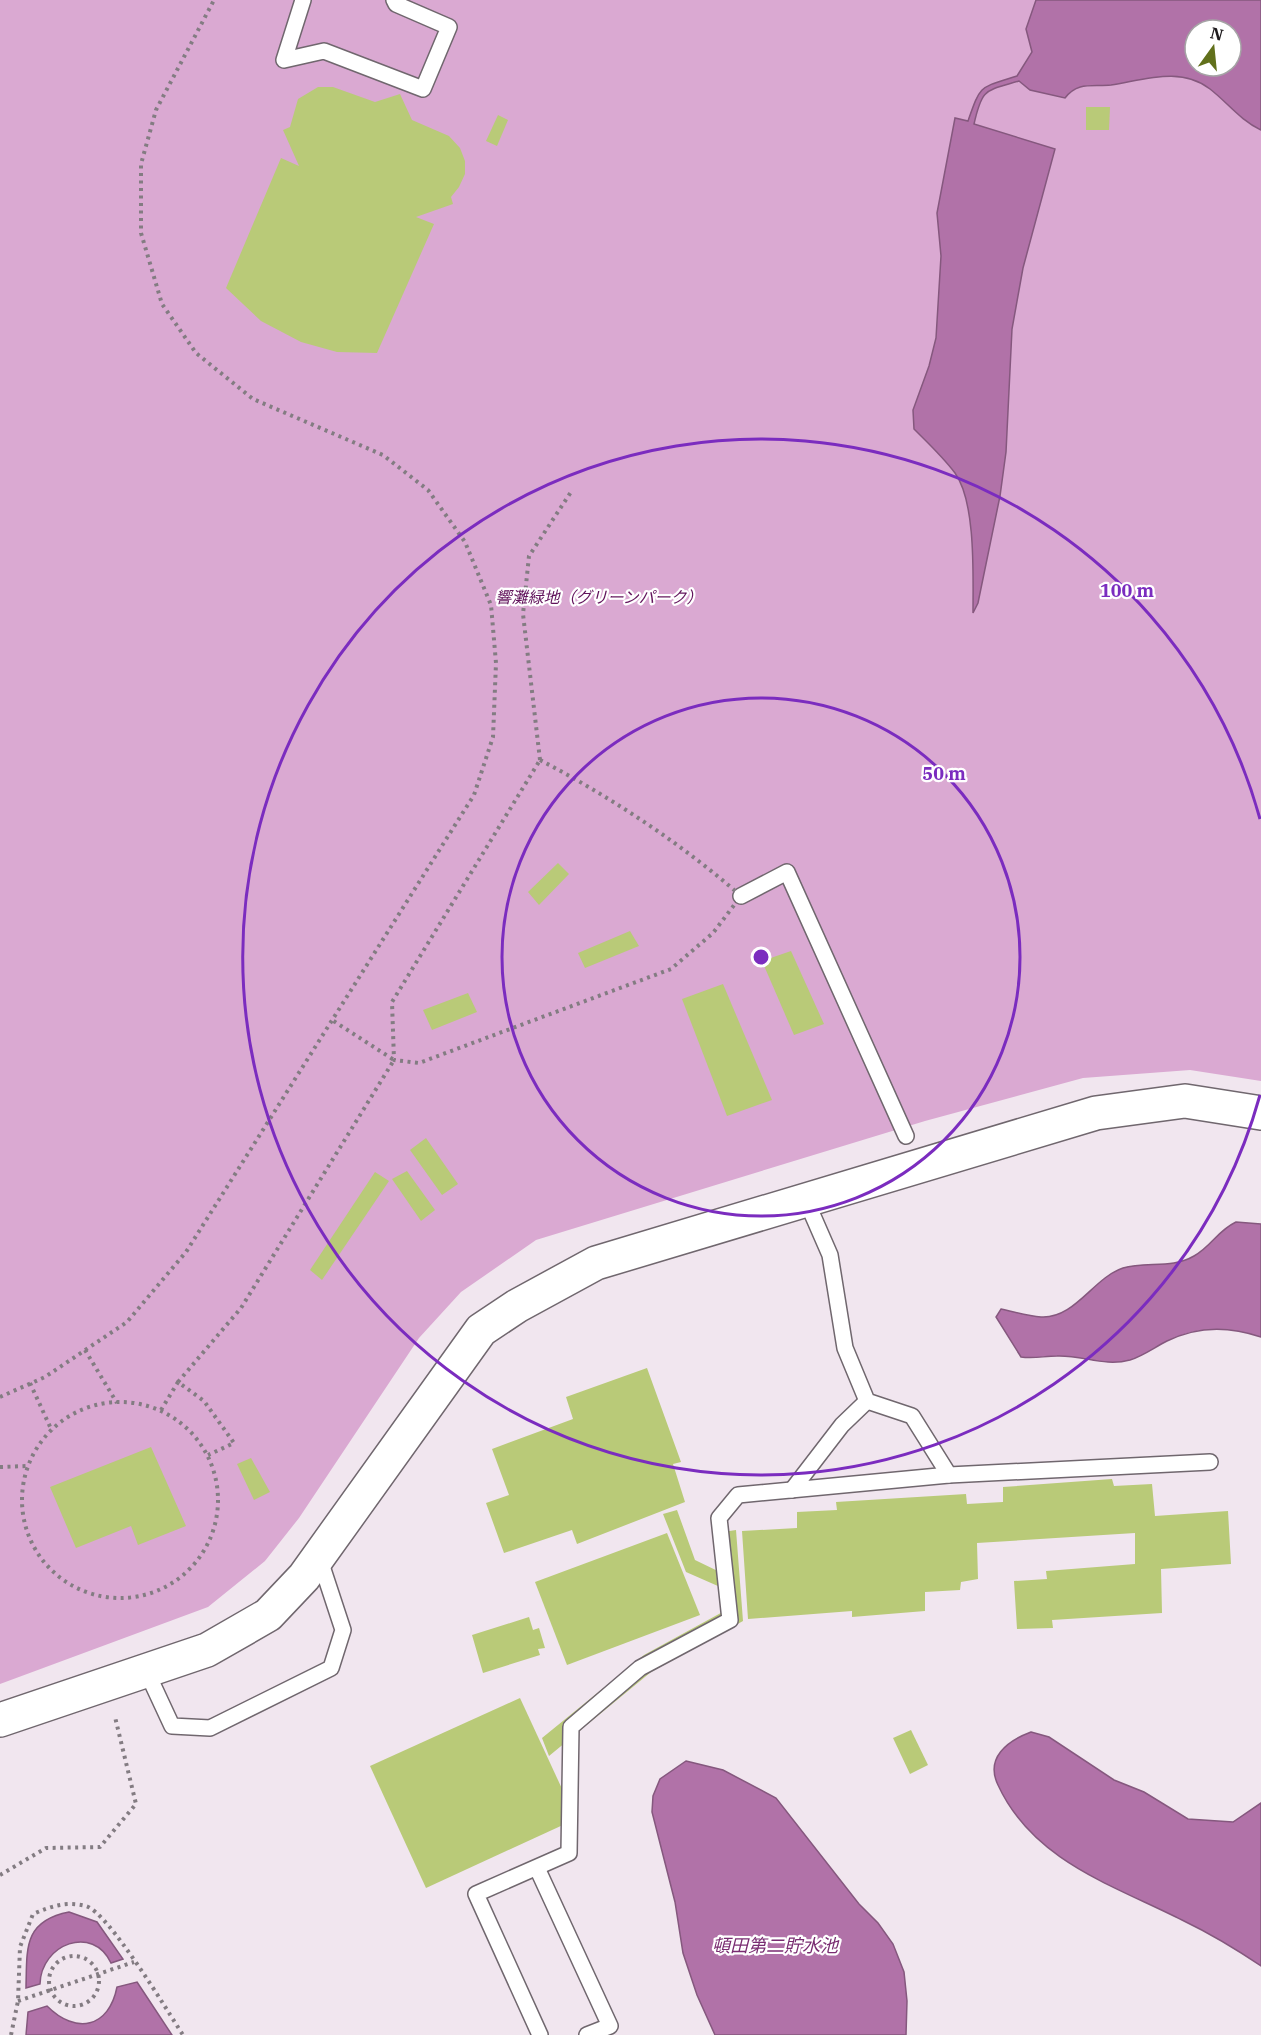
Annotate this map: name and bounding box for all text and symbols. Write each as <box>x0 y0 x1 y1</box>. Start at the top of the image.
north arrow <box>1183 18 1243 78</box>
text: N <box>1208 22 1226 45</box>
text: 100 m <box>1100 579 1155 602</box>
park label: 響灘緑地（グリーンパーク） <box>495 587 703 607</box>
text: 50 m <box>922 762 966 785</box>
centre of rings <box>751 947 771 967</box>
water label: 頓田第二貯水池 <box>712 1934 840 1957</box>

